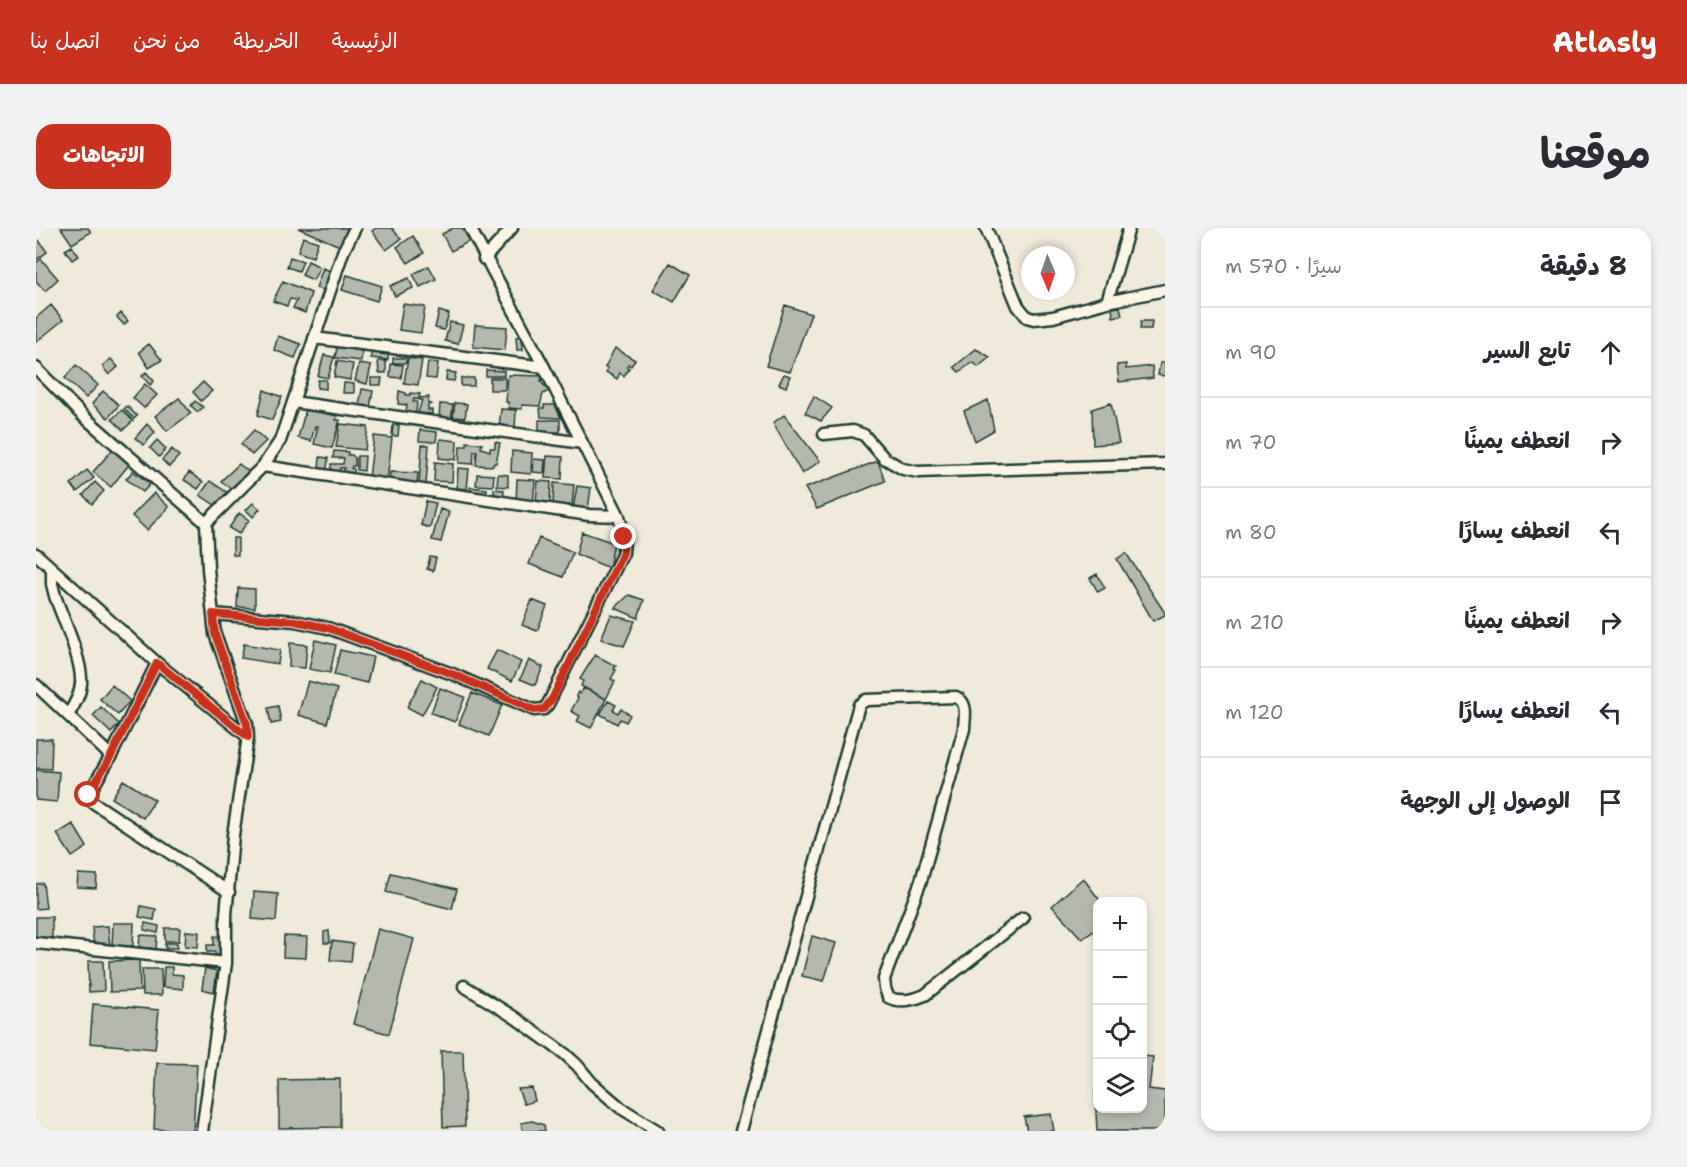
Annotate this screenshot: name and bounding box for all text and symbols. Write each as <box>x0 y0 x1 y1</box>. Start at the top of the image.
text: Atlasly <box>1553 23 1657 61</box>
text: اتصل بنا <box>30 27 100 55</box>
text: من نحن <box>133 27 200 55</box>
text: الخريطة <box>233 27 299 55</box>
text: الرئيسية <box>332 27 398 55</box>
button: الاتجاهات <box>36 124 171 189</box>
text: موقعنا <box>1540 125 1651 181</box>
north arrow <box>1021 246 1075 300</box>
text: 8 دقيقة <box>1540 248 1627 283</box>
text: سيرًا · 570 m <box>1225 253 1342 279</box>
text: تابع السير <box>1484 336 1570 365</box>
icon: ahead <box>1594 336 1627 369</box>
text: 90 m <box>1225 339 1277 365</box>
text: انعطف يمينًا <box>1464 426 1570 455</box>
icon: right <box>1594 426 1627 459</box>
text: 70 m <box>1225 429 1277 455</box>
text: انعطف يسارًا <box>1458 516 1570 545</box>
icon: left <box>1594 516 1627 549</box>
text: 80 m <box>1225 519 1277 545</box>
route end <box>610 523 636 549</box>
text: انعطف يمينًا <box>1464 606 1570 635</box>
icon: right <box>1594 606 1627 639</box>
text: 210 m <box>1225 609 1284 635</box>
text: انعطف يسارًا <box>1458 696 1570 725</box>
icon: left <box>1594 696 1627 729</box>
text: 120 m <box>1225 699 1284 725</box>
route start <box>74 781 100 807</box>
text: الوصول إلى الوجهة <box>1400 786 1570 815</box>
icon: arrive <box>1594 786 1627 819</box>
map controls <box>1093 897 1147 1113</box>
button: + <box>1093 897 1147 951</box>
button: − <box>1093 951 1147 1005</box>
button: locate <box>1093 1005 1147 1059</box>
button: layers <box>1093 1059 1147 1113</box>

